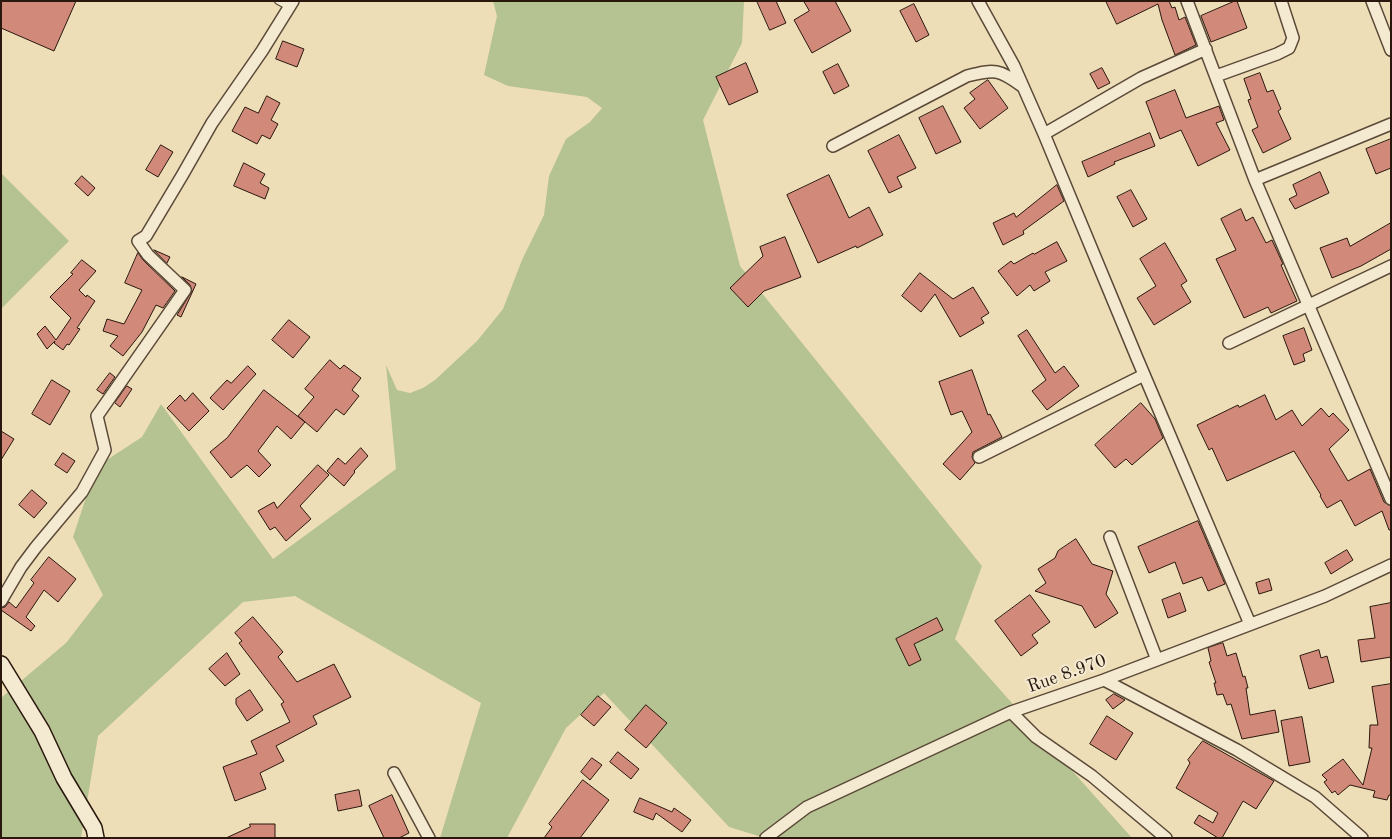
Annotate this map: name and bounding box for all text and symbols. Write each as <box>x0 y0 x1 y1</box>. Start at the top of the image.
street label: Rue 8.970 <box>1024 650 1110 698</box>

